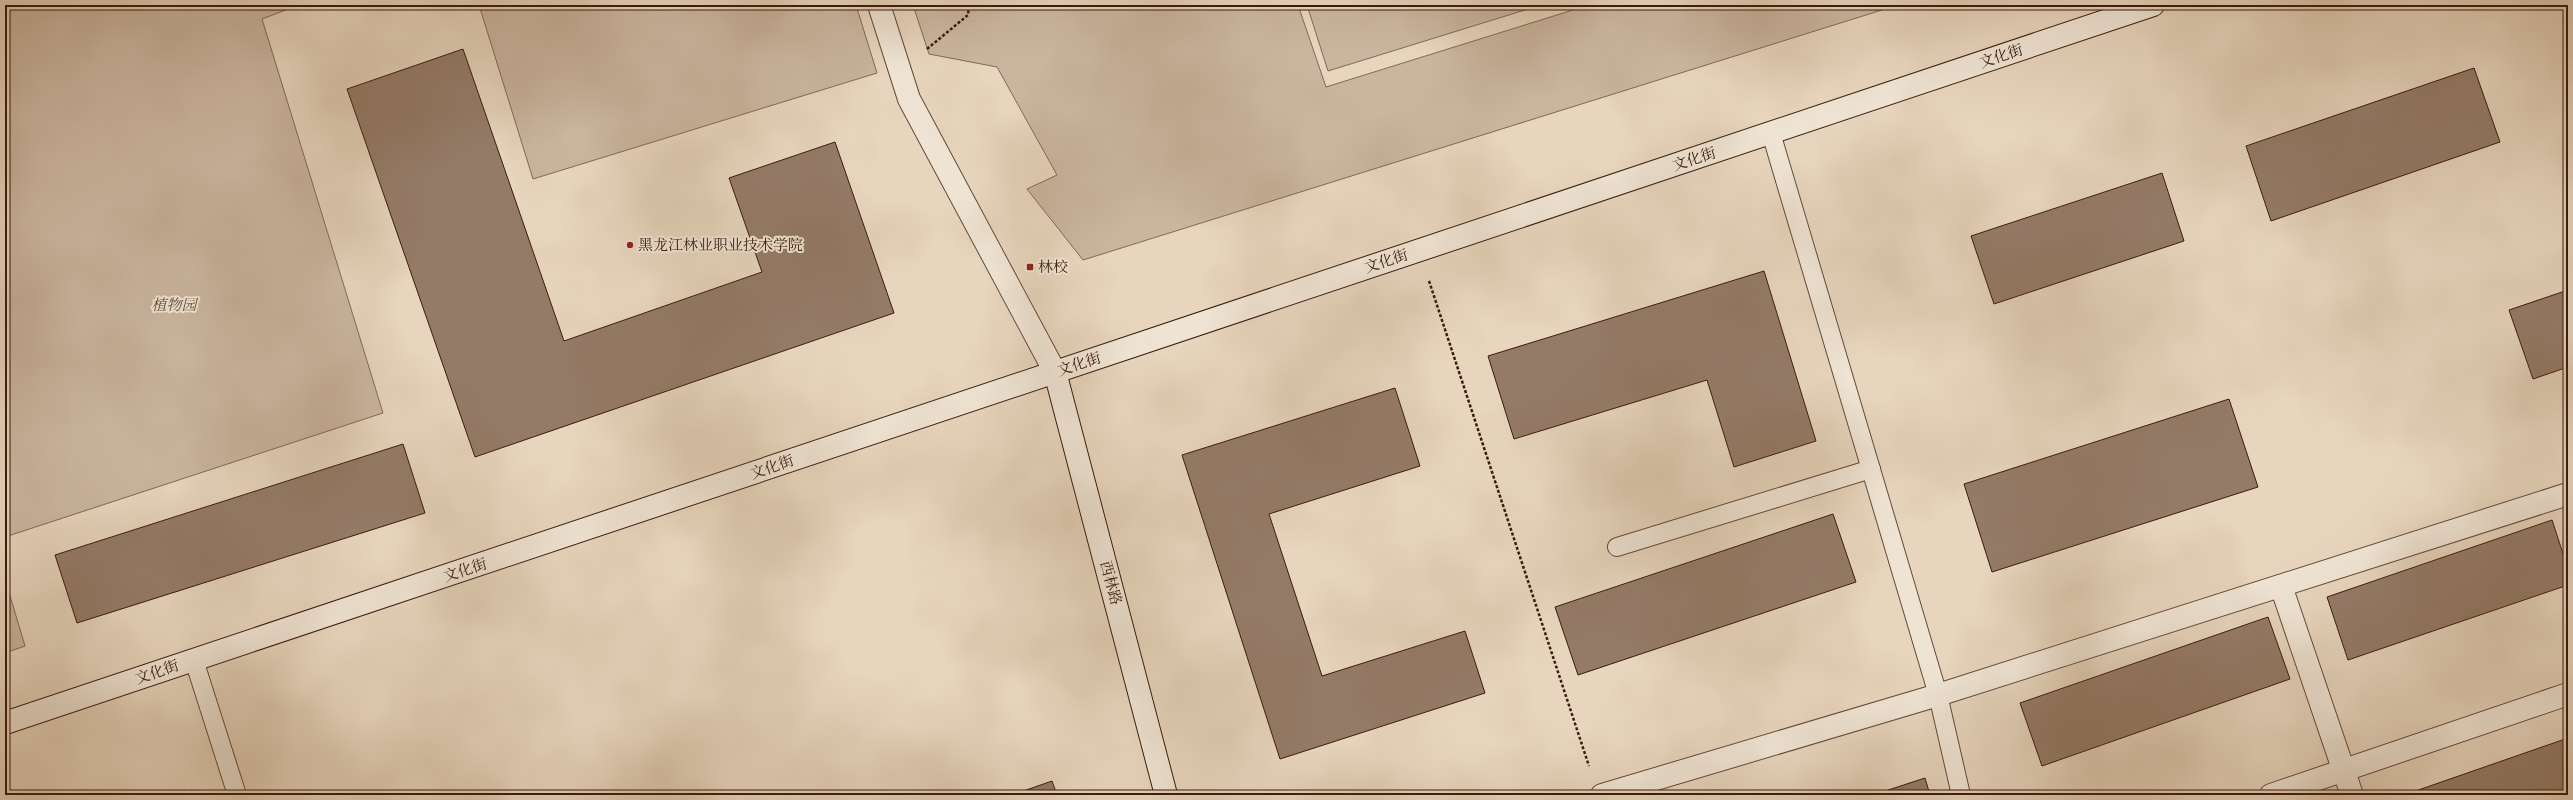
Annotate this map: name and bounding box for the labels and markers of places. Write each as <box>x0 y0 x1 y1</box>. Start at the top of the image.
place label: 黑龙江林业职业技术学院 <box>638 237 803 254</box>
marker: 黑龙江林业职业技术学院 <box>625 240 635 250</box>
place label: 林校 <box>1038 259 1068 276</box>
marker: 林校 <box>1025 262 1035 272</box>

